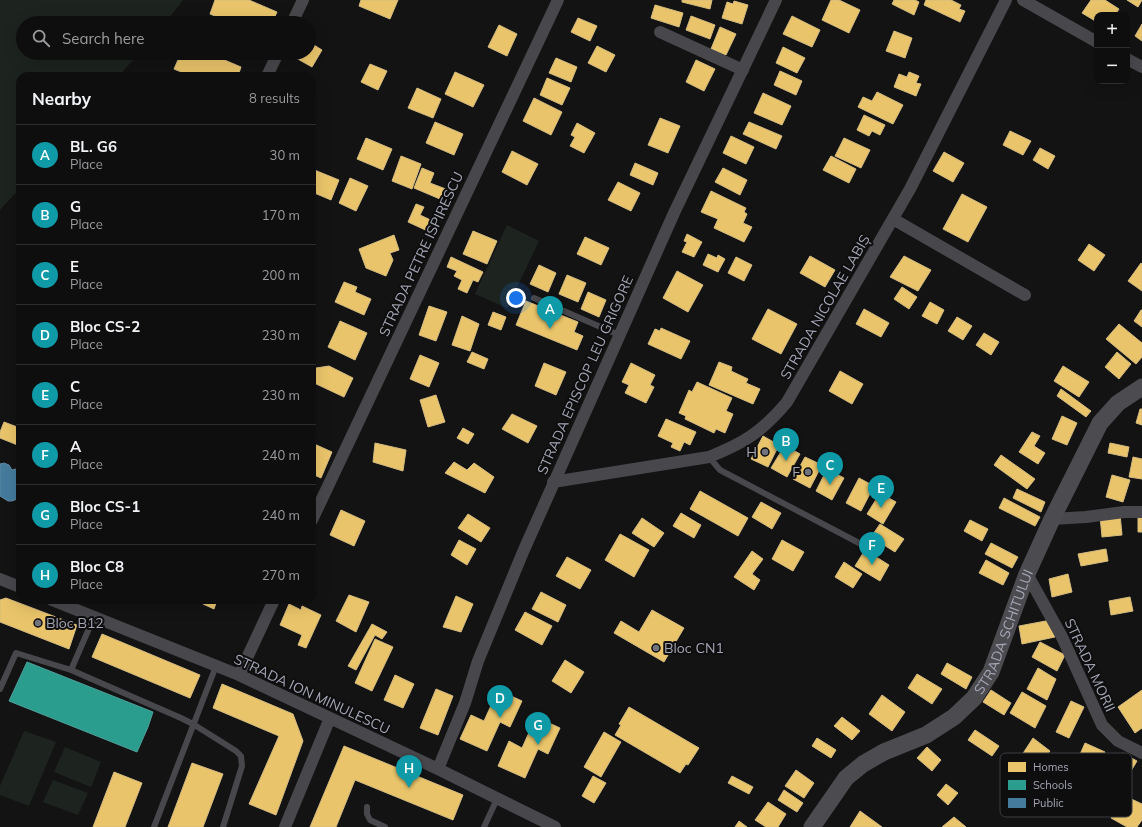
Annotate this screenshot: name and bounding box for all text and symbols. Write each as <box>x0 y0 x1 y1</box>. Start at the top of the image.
map controls <box>1094 12 1130 84</box>
button: + <box>1094 12 1130 48</box>
search box <box>16 16 316 60</box>
icon: search <box>30 27 52 49</box>
text: Search here <box>62 29 144 48</box>
button: − <box>1094 48 1130 84</box>
text: Nearby <box>32 88 91 109</box>
text: 8 results <box>249 90 300 106</box>
text: BL. G6 <box>70 137 117 156</box>
text: A <box>40 147 50 163</box>
text: 30 m <box>270 147 300 163</box>
text: Place <box>70 156 103 172</box>
street label: STRADA PETRE ISPIRESCU <box>375 169 467 339</box>
text: G <box>70 197 81 216</box>
text: B <box>41 207 49 223</box>
text: 170 m <box>262 207 300 223</box>
text: Place <box>70 216 103 232</box>
street label: STRADA NICOLAE LABIȘ <box>776 231 874 383</box>
text: E <box>70 257 79 276</box>
text: C <box>41 267 49 283</box>
text: 200 m <box>262 267 300 283</box>
street label: STRADA EPISCOP LEU GRIGORE <box>533 273 637 477</box>
text: Place <box>70 276 103 292</box>
your location <box>506 288 526 308</box>
pin: A <box>537 296 563 329</box>
text: Bloc CS-2 <box>70 317 140 336</box>
text: D <box>40 327 50 343</box>
text: 230 m <box>262 327 300 343</box>
text: Place <box>70 336 103 352</box>
text: C <box>70 377 80 396</box>
text: E <box>41 387 49 403</box>
text: 230 m <box>262 387 300 403</box>
text: Place <box>70 396 103 412</box>
pin: B <box>773 428 799 461</box>
text: A <box>70 437 81 456</box>
place label: H <box>746 443 757 461</box>
text: F <box>41 447 49 463</box>
text: 240 m <box>262 447 300 463</box>
marker: H <box>760 447 770 457</box>
pin: C <box>817 452 843 485</box>
text: Place <box>70 456 103 472</box>
place label: F <box>792 463 800 481</box>
marker: F <box>803 467 813 477</box>
pin: E <box>868 475 894 508</box>
text: Bloc CS-1 <box>70 497 140 516</box>
text: G <box>40 507 50 523</box>
text: 240 m <box>262 507 300 523</box>
text: Place <box>70 516 103 532</box>
pin: F <box>859 532 885 565</box>
text: Bloc C8 <box>70 557 124 576</box>
street label: STRADA SCHITULUI <box>970 566 1037 698</box>
text: H <box>40 567 50 583</box>
text: 270 m <box>262 567 300 583</box>
text: Place <box>70 576 103 592</box>
place label: Bloc B12 <box>46 614 104 632</box>
street label: STRADA MORII <box>1061 616 1119 714</box>
marker: Bloc B12 <box>33 618 43 628</box>
place label: Bloc CN1 <box>664 639 724 657</box>
marker: Bloc CN1 <box>651 643 661 653</box>
street label: STRADA ION MINULESCU <box>231 650 393 738</box>
pin: D <box>487 685 513 718</box>
pin: G <box>525 712 551 745</box>
legend <box>1000 753 1132 817</box>
pin: H <box>396 755 422 788</box>
text: Homes <box>1033 760 1069 774</box>
text: Schools <box>1033 778 1072 792</box>
text: Public <box>1033 796 1064 810</box>

